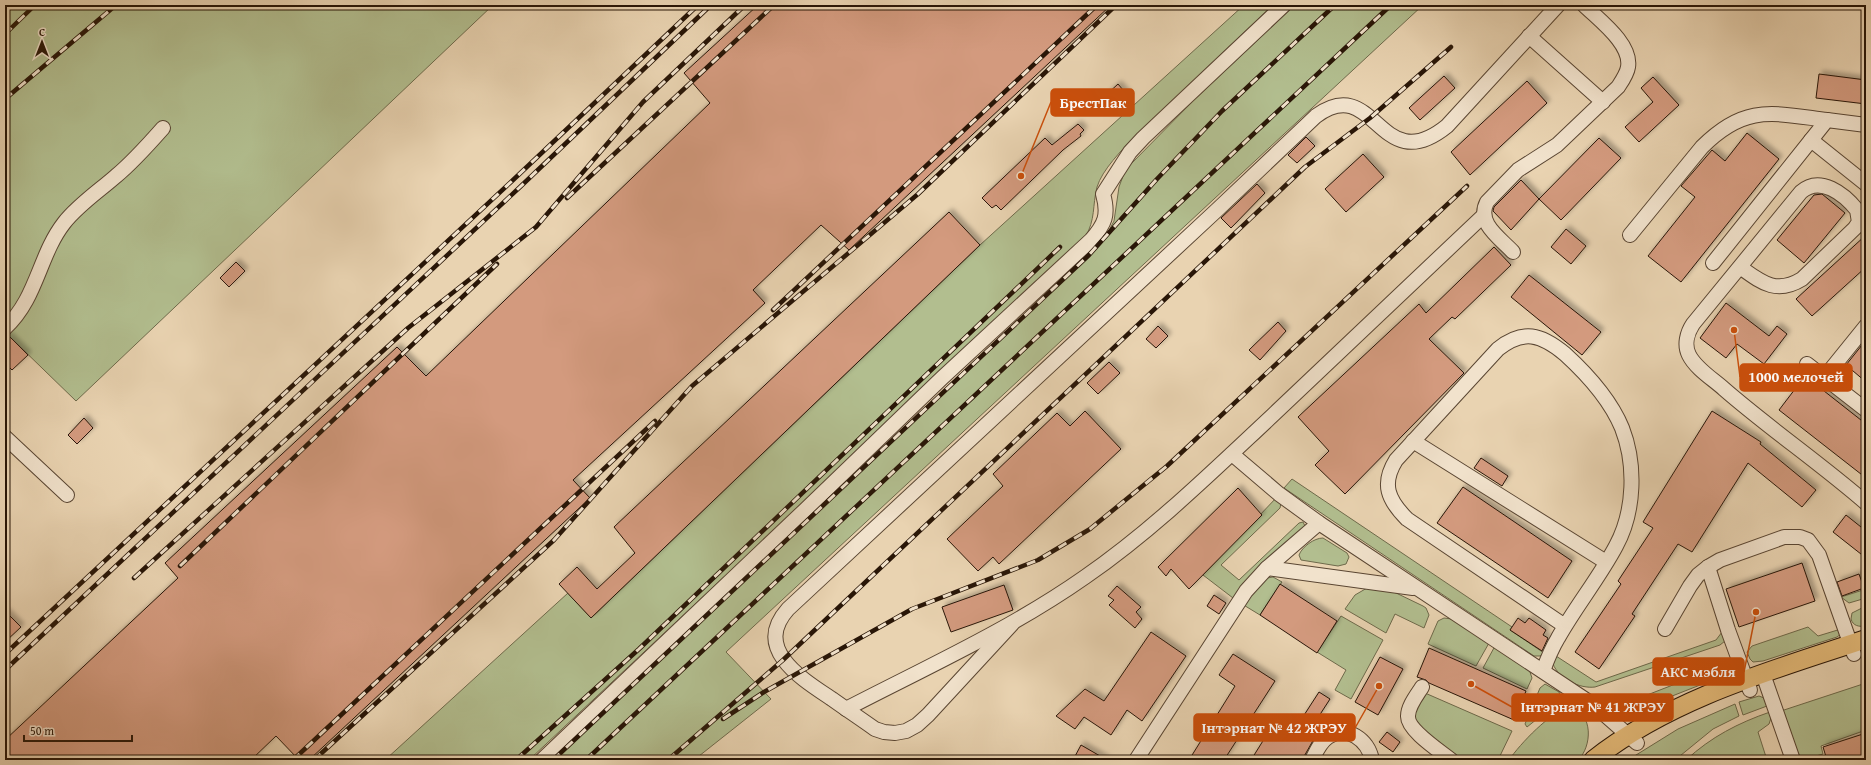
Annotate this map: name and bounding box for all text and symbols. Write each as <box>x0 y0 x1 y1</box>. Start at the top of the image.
north arrow <box>22 22 62 62</box>
text: С <box>39 24 45 40</box>
callout: БрестПак <box>1051 89 1134 116</box>
text: БрестПак <box>1060 92 1127 113</box>
callout: 1000 мелочей <box>1740 364 1852 391</box>
text: 1000 мелочей <box>1748 366 1844 387</box>
callout: АКС мэбля <box>1653 658 1744 685</box>
text: АКС мэбля <box>1660 661 1736 682</box>
callout: Інтэрнат № 41 ЖРЭУ <box>1512 694 1673 721</box>
text: Інтэрнат № 41 ЖРЭУ <box>1520 696 1666 717</box>
callout: Інтэрнат № 42 ЖРЭУ <box>1194 714 1355 741</box>
scale bar <box>24 717 132 743</box>
text: Інтэрнат № 42 ЖРЭУ <box>1201 717 1347 738</box>
text: 50 m <box>30 722 54 739</box>

